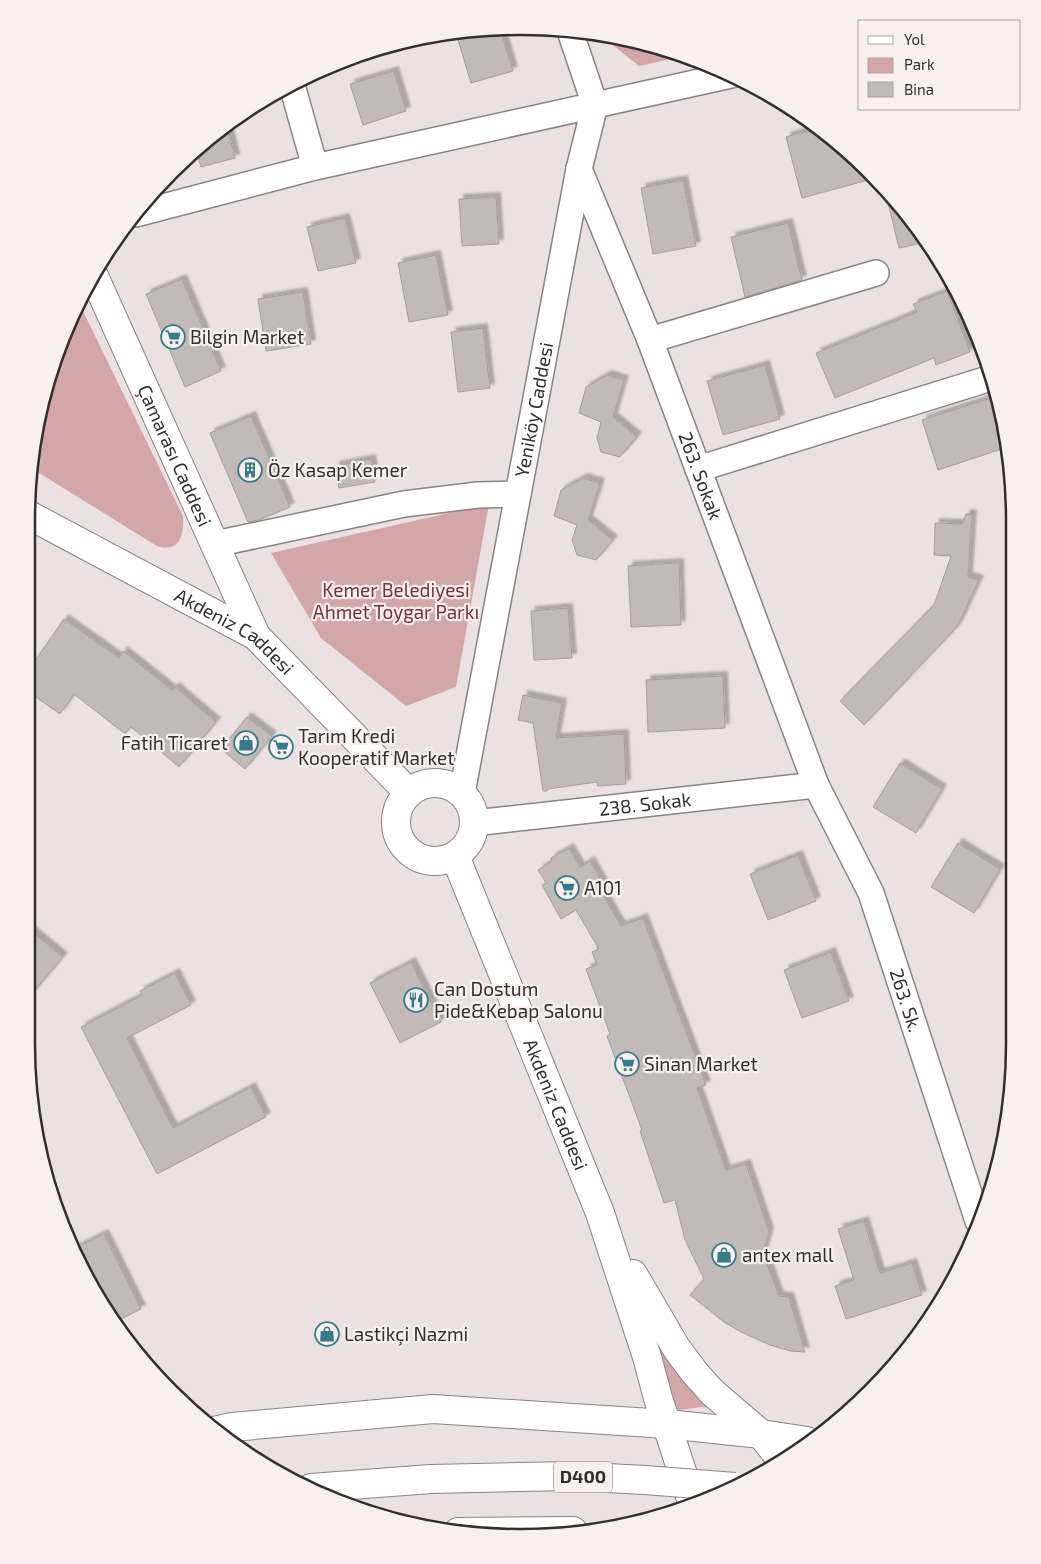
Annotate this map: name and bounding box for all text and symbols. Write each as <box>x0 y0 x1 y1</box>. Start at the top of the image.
legend <box>858 20 1021 110</box>
text: Yol <box>904 30 925 48</box>
text: Park <box>904 55 935 73</box>
text: Bina <box>904 80 934 98</box>
supermarket icon: Bilgin Market <box>160 324 186 350</box>
place label: Bilgin Market <box>190 325 304 348</box>
street label: Yeniköy Caddesi <box>509 340 557 479</box>
street label: Çamarası Caddesi <box>132 381 217 530</box>
street label: 263. Sokak <box>674 428 728 523</box>
building icon: Öz Kasap Kemer <box>237 457 263 483</box>
place label: Öz Kasap Kemer <box>268 458 408 481</box>
park label: Kemer Belediyesi Ahmet Toygar Parkı <box>313 578 479 623</box>
street label: Akdeniz Caddesi <box>171 583 299 679</box>
place label: Tarım Kredi Kooperatif Market <box>298 724 454 769</box>
shop icon: Fatih Ticaret <box>233 730 259 756</box>
place label: Fatih Ticaret <box>121 731 228 754</box>
supermarket icon: Tarım Kredi Kooperatif Market <box>268 734 294 760</box>
street label: 238. Sokak <box>598 787 693 820</box>
supermarket icon: A101 <box>554 875 580 901</box>
place label: A101 <box>584 876 622 899</box>
street label: 263. Sk. <box>885 965 928 1035</box>
place label: Can Dostum Pide&Kebap Salonu <box>434 977 603 1022</box>
restaurant icon: Can Dostum Pide&Kebap Salonu <box>403 987 429 1013</box>
street label: Akdeniz Caddesi <box>519 1035 593 1173</box>
supermarket icon: Sinan Market <box>614 1051 640 1077</box>
place label: Sinan Market <box>644 1052 758 1075</box>
shop icon: antex mall <box>711 1242 737 1268</box>
place label: antex mall <box>742 1243 834 1266</box>
shop icon: Lastikçi Nazmi <box>314 1321 340 1347</box>
place label: Lastikçi Nazmi <box>344 1322 468 1346</box>
road number: D400 <box>554 1461 612 1492</box>

